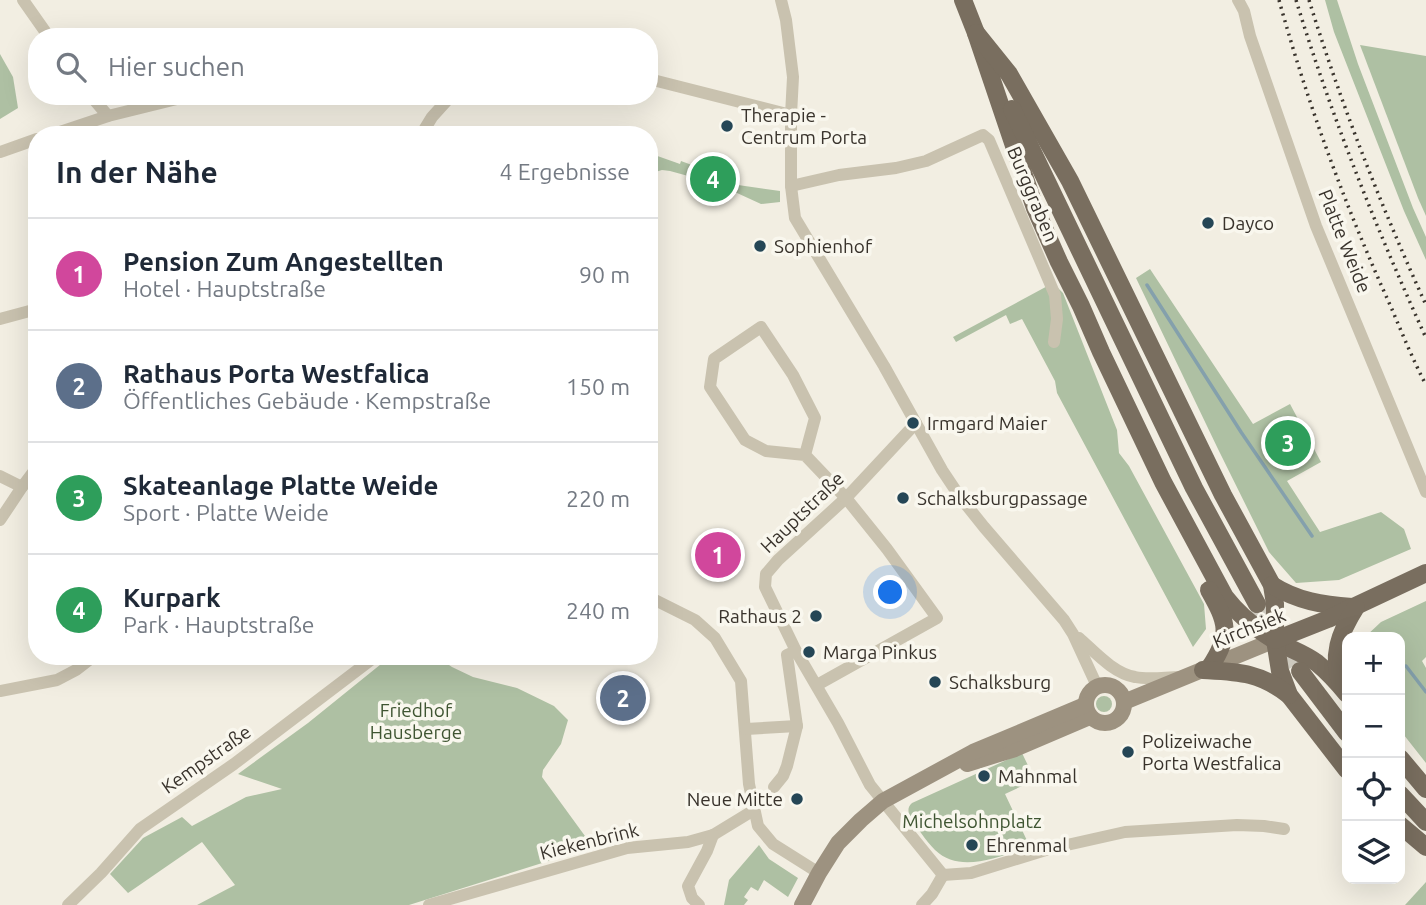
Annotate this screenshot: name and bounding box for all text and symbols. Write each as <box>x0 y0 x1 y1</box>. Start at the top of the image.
search box <box>28 28 658 105</box>
icon: search <box>52 48 90 86</box>
text: Hier suchen <box>108 52 245 81</box>
place label: Therapie - Centrum Porta <box>741 104 867 148</box>
marker: Therapie - Centrum Porta <box>719 118 735 134</box>
street label: Burggraben <box>1003 143 1063 245</box>
pin: 4 <box>690 153 736 205</box>
text: In der Nähe <box>56 155 218 189</box>
text: 4 Ergebnisse <box>499 159 630 184</box>
street label: Platte Weide <box>1314 186 1376 296</box>
place label: Dayco <box>1222 212 1274 234</box>
marker: Dayco <box>1200 215 1216 231</box>
place label: Sophienhof <box>774 235 873 257</box>
marker: Sophienhof <box>752 238 768 254</box>
text: Pension Zum Angestellten <box>123 247 444 276</box>
text: 1 <box>73 262 85 287</box>
text: 90 m <box>579 262 630 287</box>
text: Hotel · Hauptstraße <box>123 276 326 301</box>
text: Rathaus Porta Westfalica <box>123 359 430 388</box>
text: 2 <box>73 374 85 399</box>
text: 150 m <box>566 374 630 399</box>
text: Öffentliches Gebäude · Kempstraße <box>123 388 491 413</box>
place label: Irmgard Maier <box>927 412 1047 434</box>
marker: Irmgard Maier <box>905 415 921 431</box>
pin: 3 <box>1265 417 1311 469</box>
street label: Hauptstraße <box>756 467 848 557</box>
text: Skateanlage Platte Weide <box>123 471 439 500</box>
text: 3 <box>73 486 85 511</box>
text: 220 m <box>566 486 630 511</box>
place label: Schalksburgpassage <box>917 487 1088 509</box>
marker: Schalksburgpassage <box>895 490 911 506</box>
text: Sport · Platte Weide <box>123 500 329 525</box>
pin: 1 <box>695 529 741 581</box>
your location <box>873 575 907 609</box>
text: Kurpark <box>123 583 220 612</box>
text: 4 <box>73 598 85 623</box>
text: 240 m <box>566 598 630 623</box>
street label: Kirchsiek <box>1209 603 1289 653</box>
place label: Rathaus 2 <box>718 605 802 627</box>
marker: Rathaus 2 <box>808 608 824 624</box>
text: Park · Hauptstraße <box>123 612 314 637</box>
map controls <box>1342 632 1405 884</box>
button: + <box>1342 632 1405 695</box>
place label: Marga Pinkus <box>823 641 937 663</box>
marker: Marga Pinkus <box>801 644 817 660</box>
place label: Schalksburg <box>949 671 1051 693</box>
pin: 2 <box>600 672 646 724</box>
marker: Schalksburg <box>927 674 943 690</box>
button: − <box>1342 695 1405 758</box>
park label: Friedhof Hausberge <box>370 699 462 743</box>
street label: Kempstraße <box>157 720 255 798</box>
place label: Polizeiwache Porta Westfalica <box>1142 730 1282 774</box>
marker: Polizeiwache Porta Westfalica <box>1120 744 1136 760</box>
button: locate <box>1342 758 1405 821</box>
place label: Mahnmal <box>998 765 1077 787</box>
marker: Mahnmal <box>976 768 992 784</box>
place label: Neue Mitte <box>687 788 783 810</box>
marker: Neue Mitte <box>789 791 805 807</box>
park label: Michelsohnplatz <box>902 810 1042 832</box>
street label: Kiekenbrink <box>537 818 641 864</box>
button: layers <box>1342 821 1405 884</box>
place label: Ehrenmal <box>986 834 1067 856</box>
marker: Ehrenmal <box>964 837 980 853</box>

